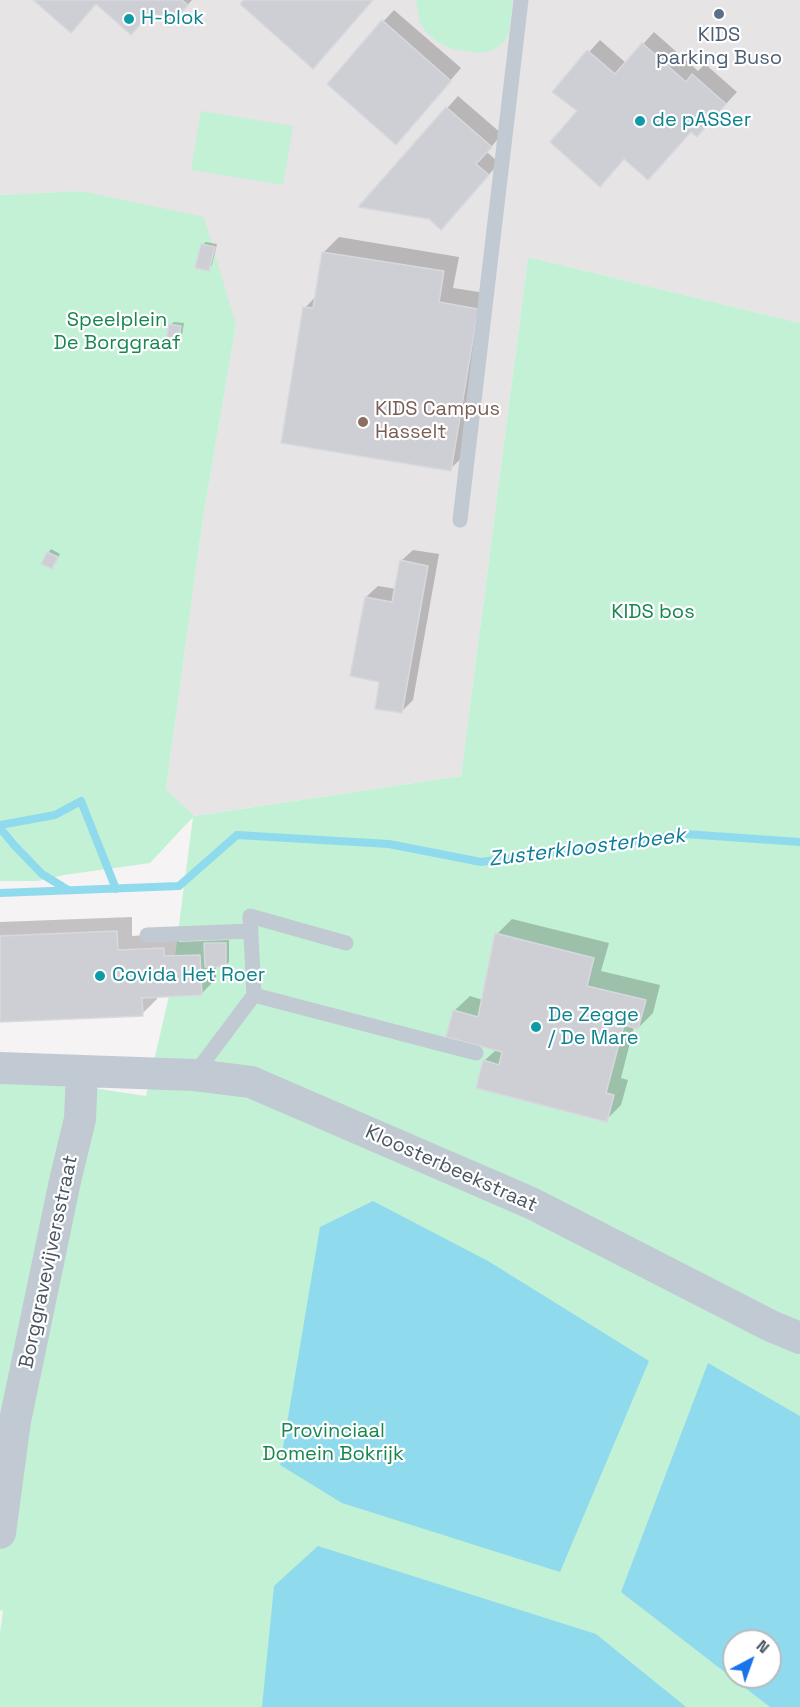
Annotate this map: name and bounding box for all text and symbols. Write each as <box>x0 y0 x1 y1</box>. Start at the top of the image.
place label: H-blok <box>141 7 204 31</box>
marker: KIDS parking Buso <box>712 7 726 21</box>
marker: H-blok <box>122 12 136 26</box>
place label: KIDS parking Buso <box>656 24 782 71</box>
place label: de pASSer <box>652 109 751 133</box>
marker: de pASSer <box>633 114 647 128</box>
park label: Speelplein De Borggraaf <box>53 309 181 356</box>
place label: KIDS Campus Hasselt <box>375 398 500 445</box>
marker: KIDS Campus Hasselt <box>356 415 370 429</box>
park label: KIDS bos <box>611 601 695 625</box>
water label: Zusterkloosterbeek <box>487 823 687 873</box>
place label: Covida Het Roer <box>112 964 265 988</box>
marker: Covida Het Roer <box>93 969 107 983</box>
place label: De Zegge / De Mare <box>548 1004 639 1051</box>
marker: De Zegge / De Mare <box>529 1020 543 1034</box>
street label: Kloosterbeekstraat <box>361 1120 541 1218</box>
street label: Borggravevijversstraat <box>15 1153 83 1371</box>
park label: Provinciaal Domein Bokrijk <box>262 1420 404 1467</box>
north arrow <box>722 1629 782 1689</box>
text: N <box>752 1635 774 1658</box>

